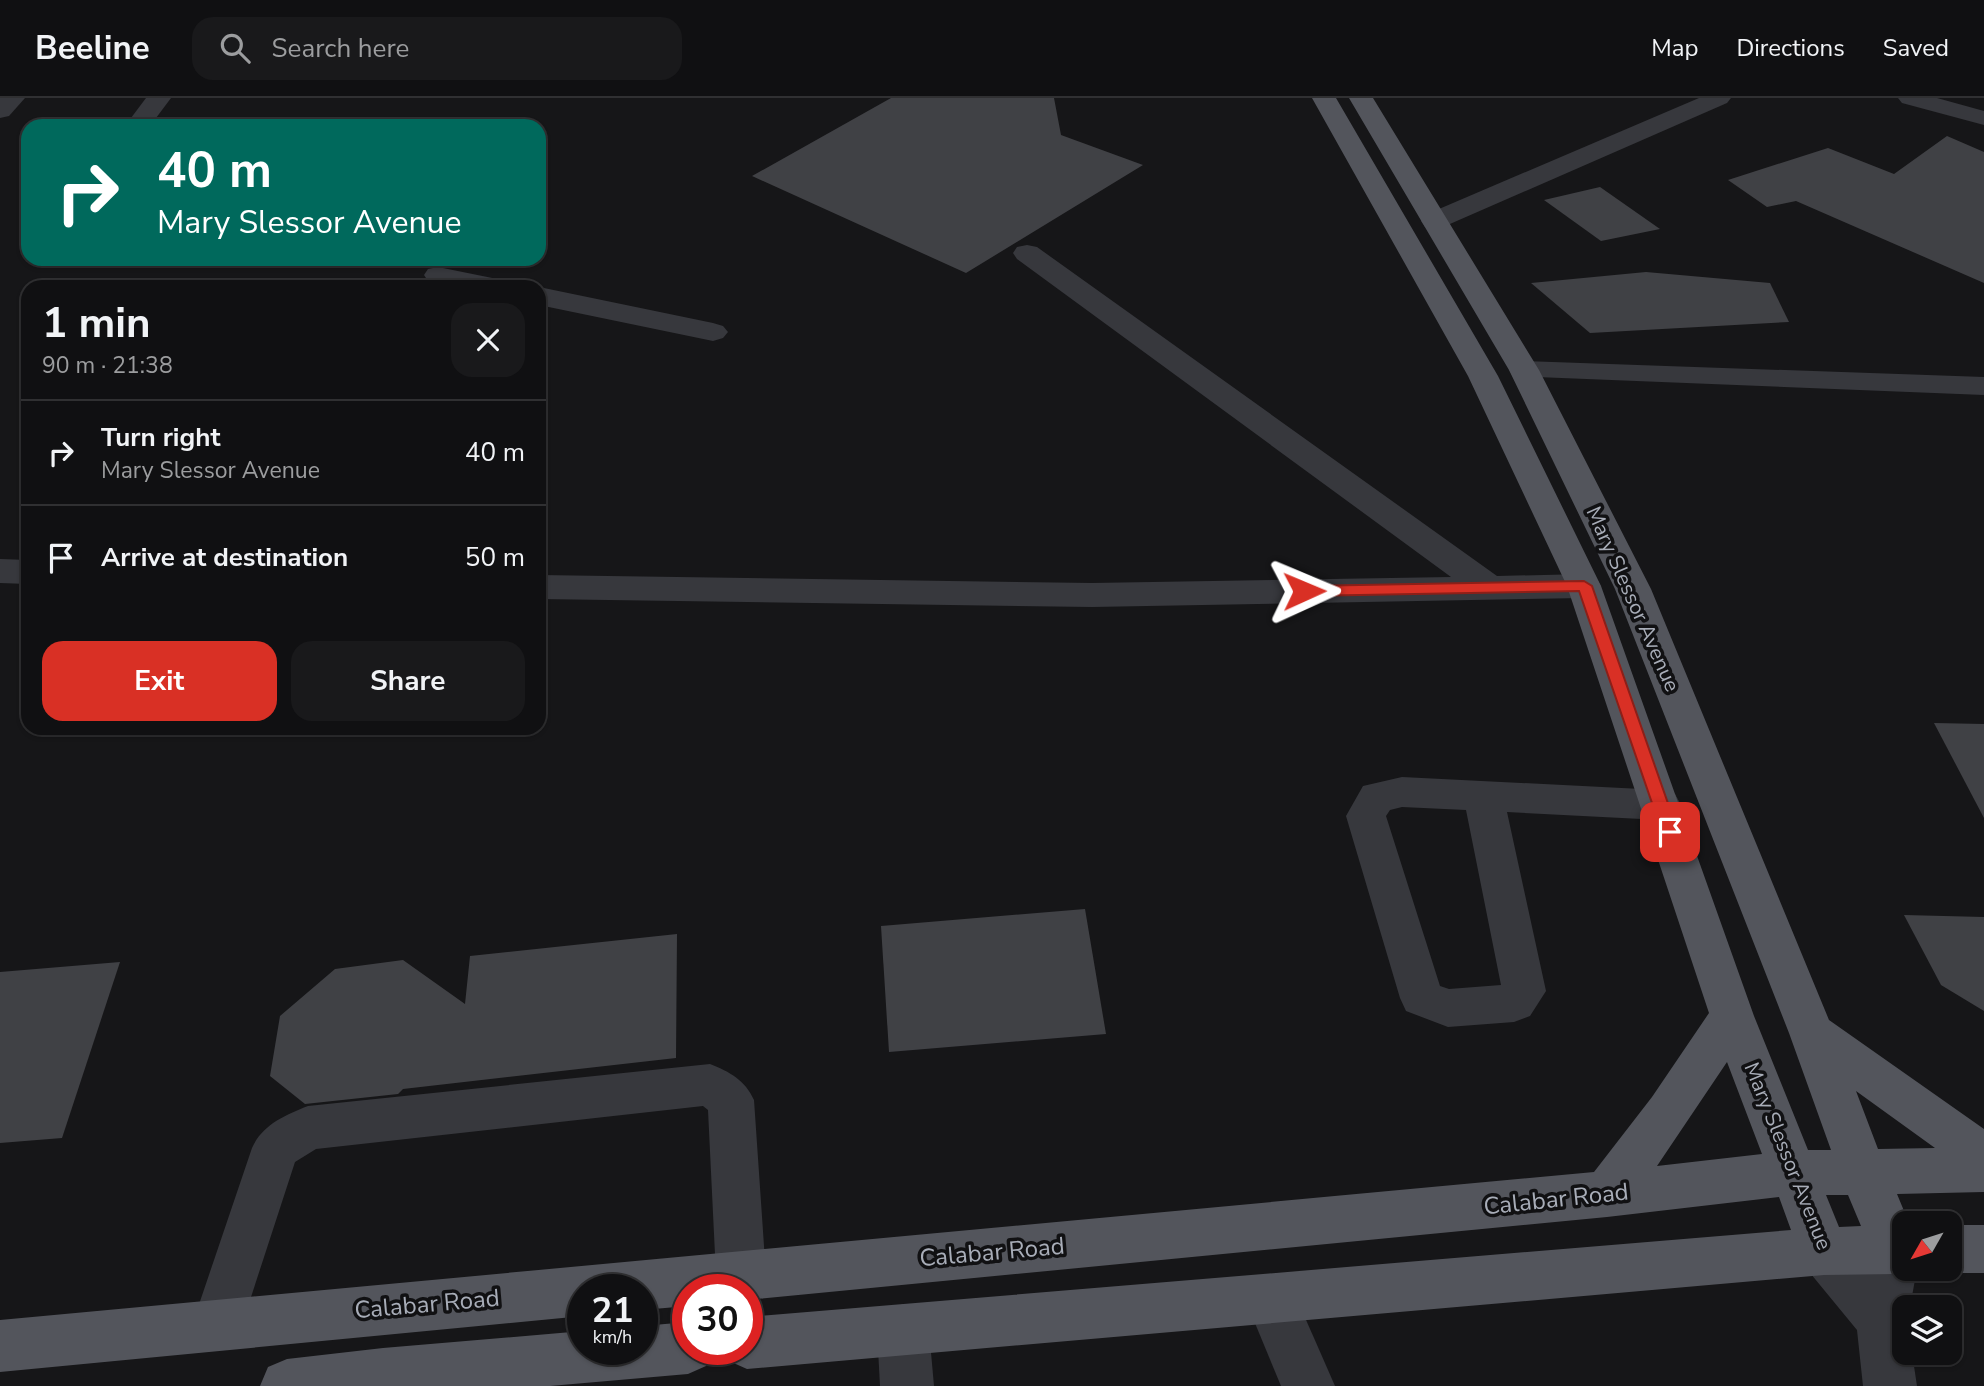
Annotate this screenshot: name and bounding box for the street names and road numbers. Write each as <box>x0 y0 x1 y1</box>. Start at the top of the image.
street label: Mary Slessor Avenue <box>1580 502 1686 696</box>
street label: Mary Slessor Avenue <box>1738 1058 1838 1254</box>
street label: Calabar Road <box>1482 1175 1630 1223</box>
street label: Calabar Road <box>918 1230 1066 1274</box>
street label: Calabar Road <box>353 1282 501 1326</box>

